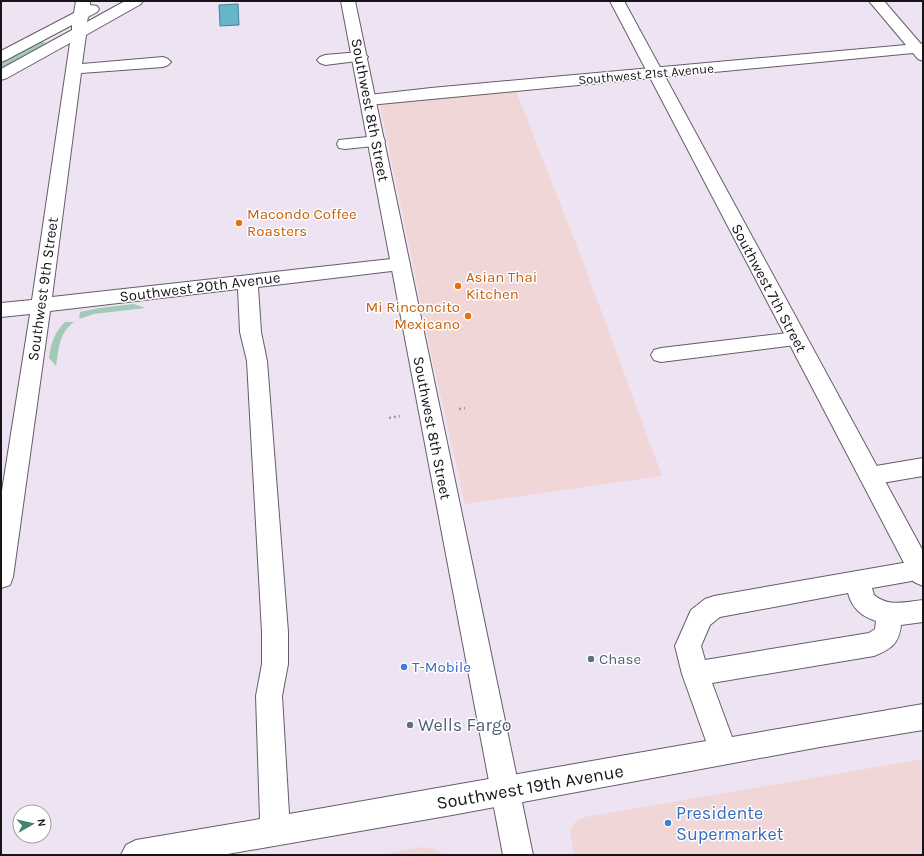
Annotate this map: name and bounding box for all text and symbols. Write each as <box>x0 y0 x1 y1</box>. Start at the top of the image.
street label: Southwest 8th Street <box>347 37 393 183</box>
street label: Southwest 21st Avenue <box>578 61 715 87</box>
place label: Macondo Coffee Roasters <box>247 205 357 240</box>
street label: Southwest 9th Street <box>24 216 62 362</box>
marker: Macondo Coffee Roasters <box>234 218 244 228</box>
street label: Southwest 7th Street <box>727 221 811 356</box>
street label: Southwest 20th Avenue <box>119 268 281 306</box>
place label: Asian Thai Kitchen <box>466 268 537 303</box>
marker: Asian Thai Kitchen <box>453 281 463 291</box>
place label: Mi Rinconcito Mexicano <box>366 298 460 333</box>
marker: Mi Rinconcito Mexicano <box>463 311 473 321</box>
street label: Southwest 8th Street <box>409 355 455 501</box>
place label: Chase <box>599 650 641 668</box>
marker: Chase <box>586 654 596 664</box>
place label: T-Mobile <box>412 658 471 676</box>
marker: T-Mobile <box>399 662 409 672</box>
place label: Wells Fargo <box>418 714 512 736</box>
marker: Wells Fargo <box>405 720 415 730</box>
street label: Southwest 19th Avenue <box>435 760 625 814</box>
place label: Presidente Supermarket <box>676 802 784 845</box>
north arrow <box>12 804 52 844</box>
text: N <box>34 818 48 827</box>
marker: Presidente Supermarket <box>663 818 673 828</box>

